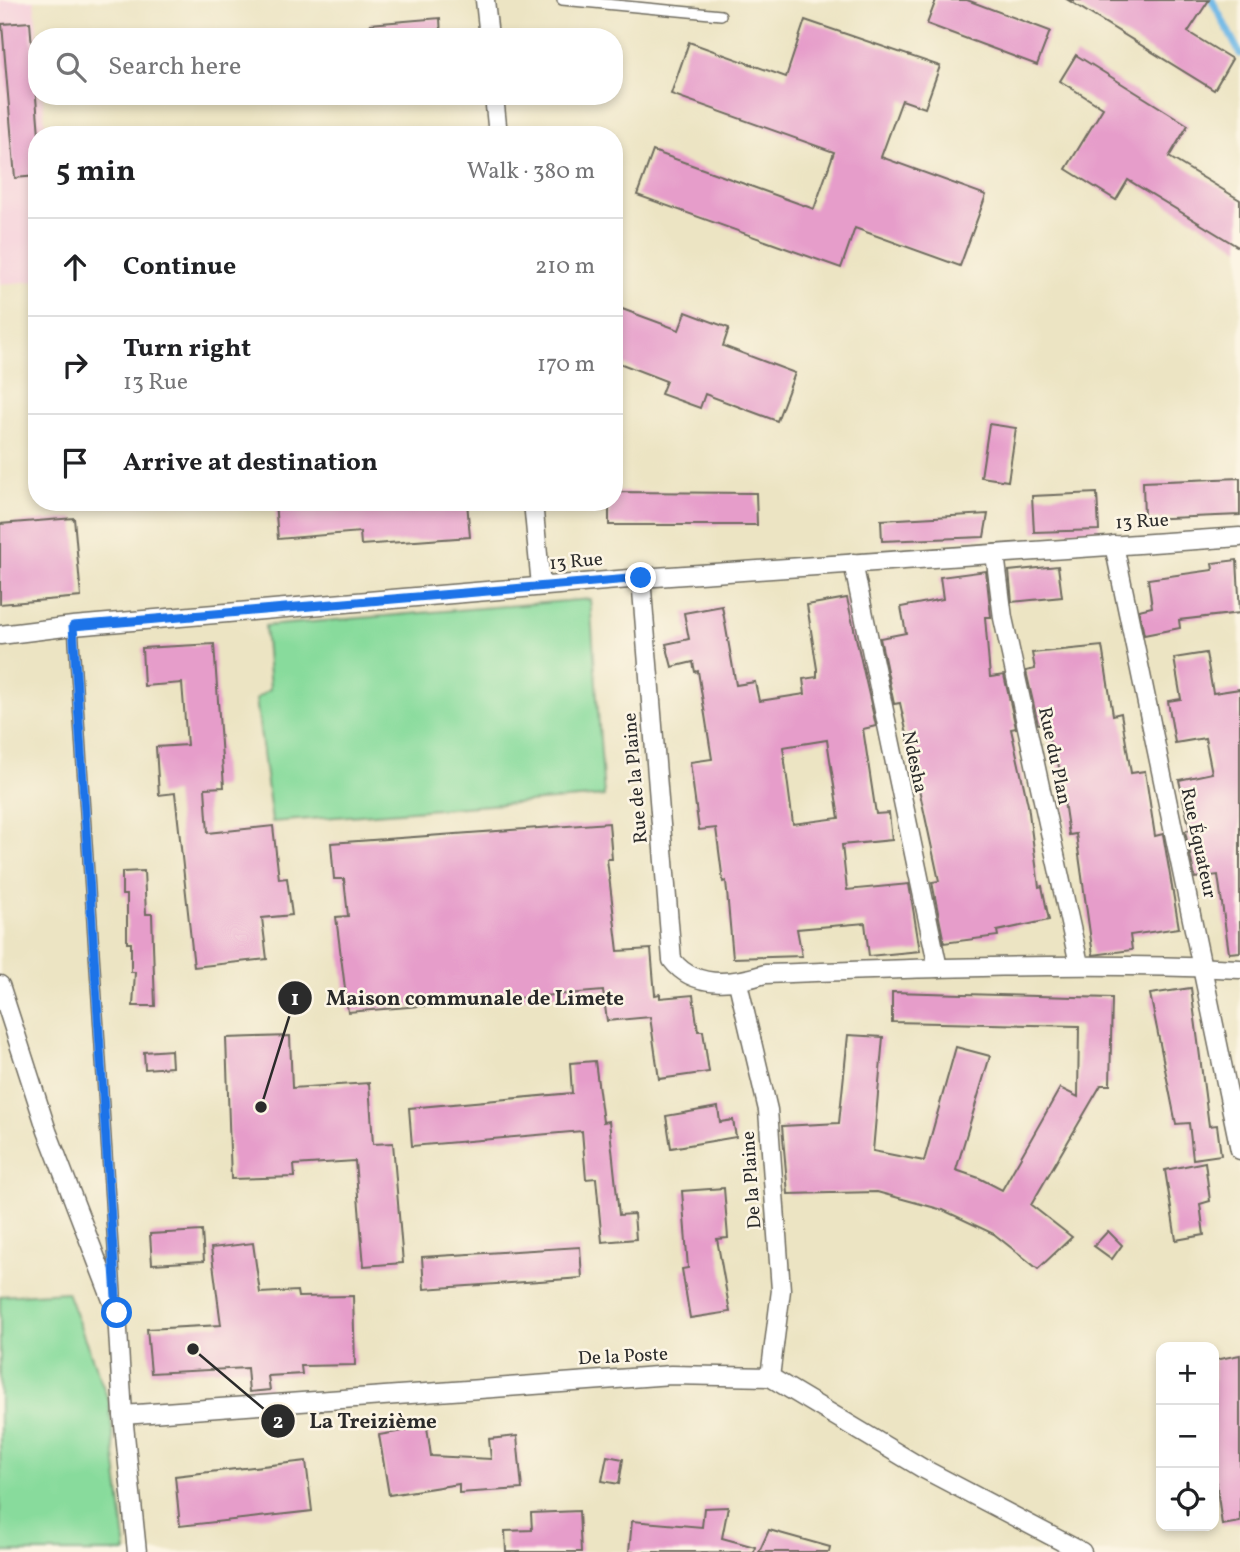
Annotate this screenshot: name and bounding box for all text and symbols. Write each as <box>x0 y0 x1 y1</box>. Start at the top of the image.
search box <box>28 28 623 105</box>
icon: search <box>52 48 90 86</box>
text: Search here <box>108 49 241 85</box>
text: 5 min <box>56 151 136 193</box>
text: Walk · 380 m <box>467 156 595 188</box>
icon: ahead <box>56 248 94 286</box>
text: Continue <box>123 249 236 285</box>
text: 210 m <box>535 251 595 283</box>
text: Turn right <box>123 331 251 367</box>
icon: right <box>56 346 94 384</box>
text: 170 m <box>537 349 595 381</box>
text: 13 Rue <box>123 367 188 399</box>
icon: arrive <box>56 444 94 482</box>
text: Arrive at destination <box>123 445 378 481</box>
street label: 13 Rue <box>1115 508 1169 536</box>
street label: 13 Rue <box>548 547 604 577</box>
route end <box>625 562 656 593</box>
street label: Rue du Plan <box>1031 705 1077 807</box>
street label: Rue de la Plaine <box>617 711 655 845</box>
street label: Ndesha <box>895 729 933 795</box>
street label: Rue Équateur <box>1174 785 1222 901</box>
callout: Maison communale de Limete <box>277 977 638 1019</box>
text: 1 <box>291 985 299 1014</box>
text: Maison communale de Limete <box>326 985 624 1014</box>
street label: De la Plaine <box>736 1130 768 1230</box>
route start <box>101 1297 132 1328</box>
street label: De la Poste <box>577 1342 669 1372</box>
map controls <box>1156 1342 1219 1531</box>
button: + <box>1156 1342 1219 1405</box>
callout: La Treizième <box>260 1400 451 1442</box>
button: − <box>1156 1405 1219 1468</box>
text: 2 <box>273 1408 283 1437</box>
text: La Treizième <box>309 1408 437 1437</box>
button: locate <box>1156 1468 1219 1531</box>

